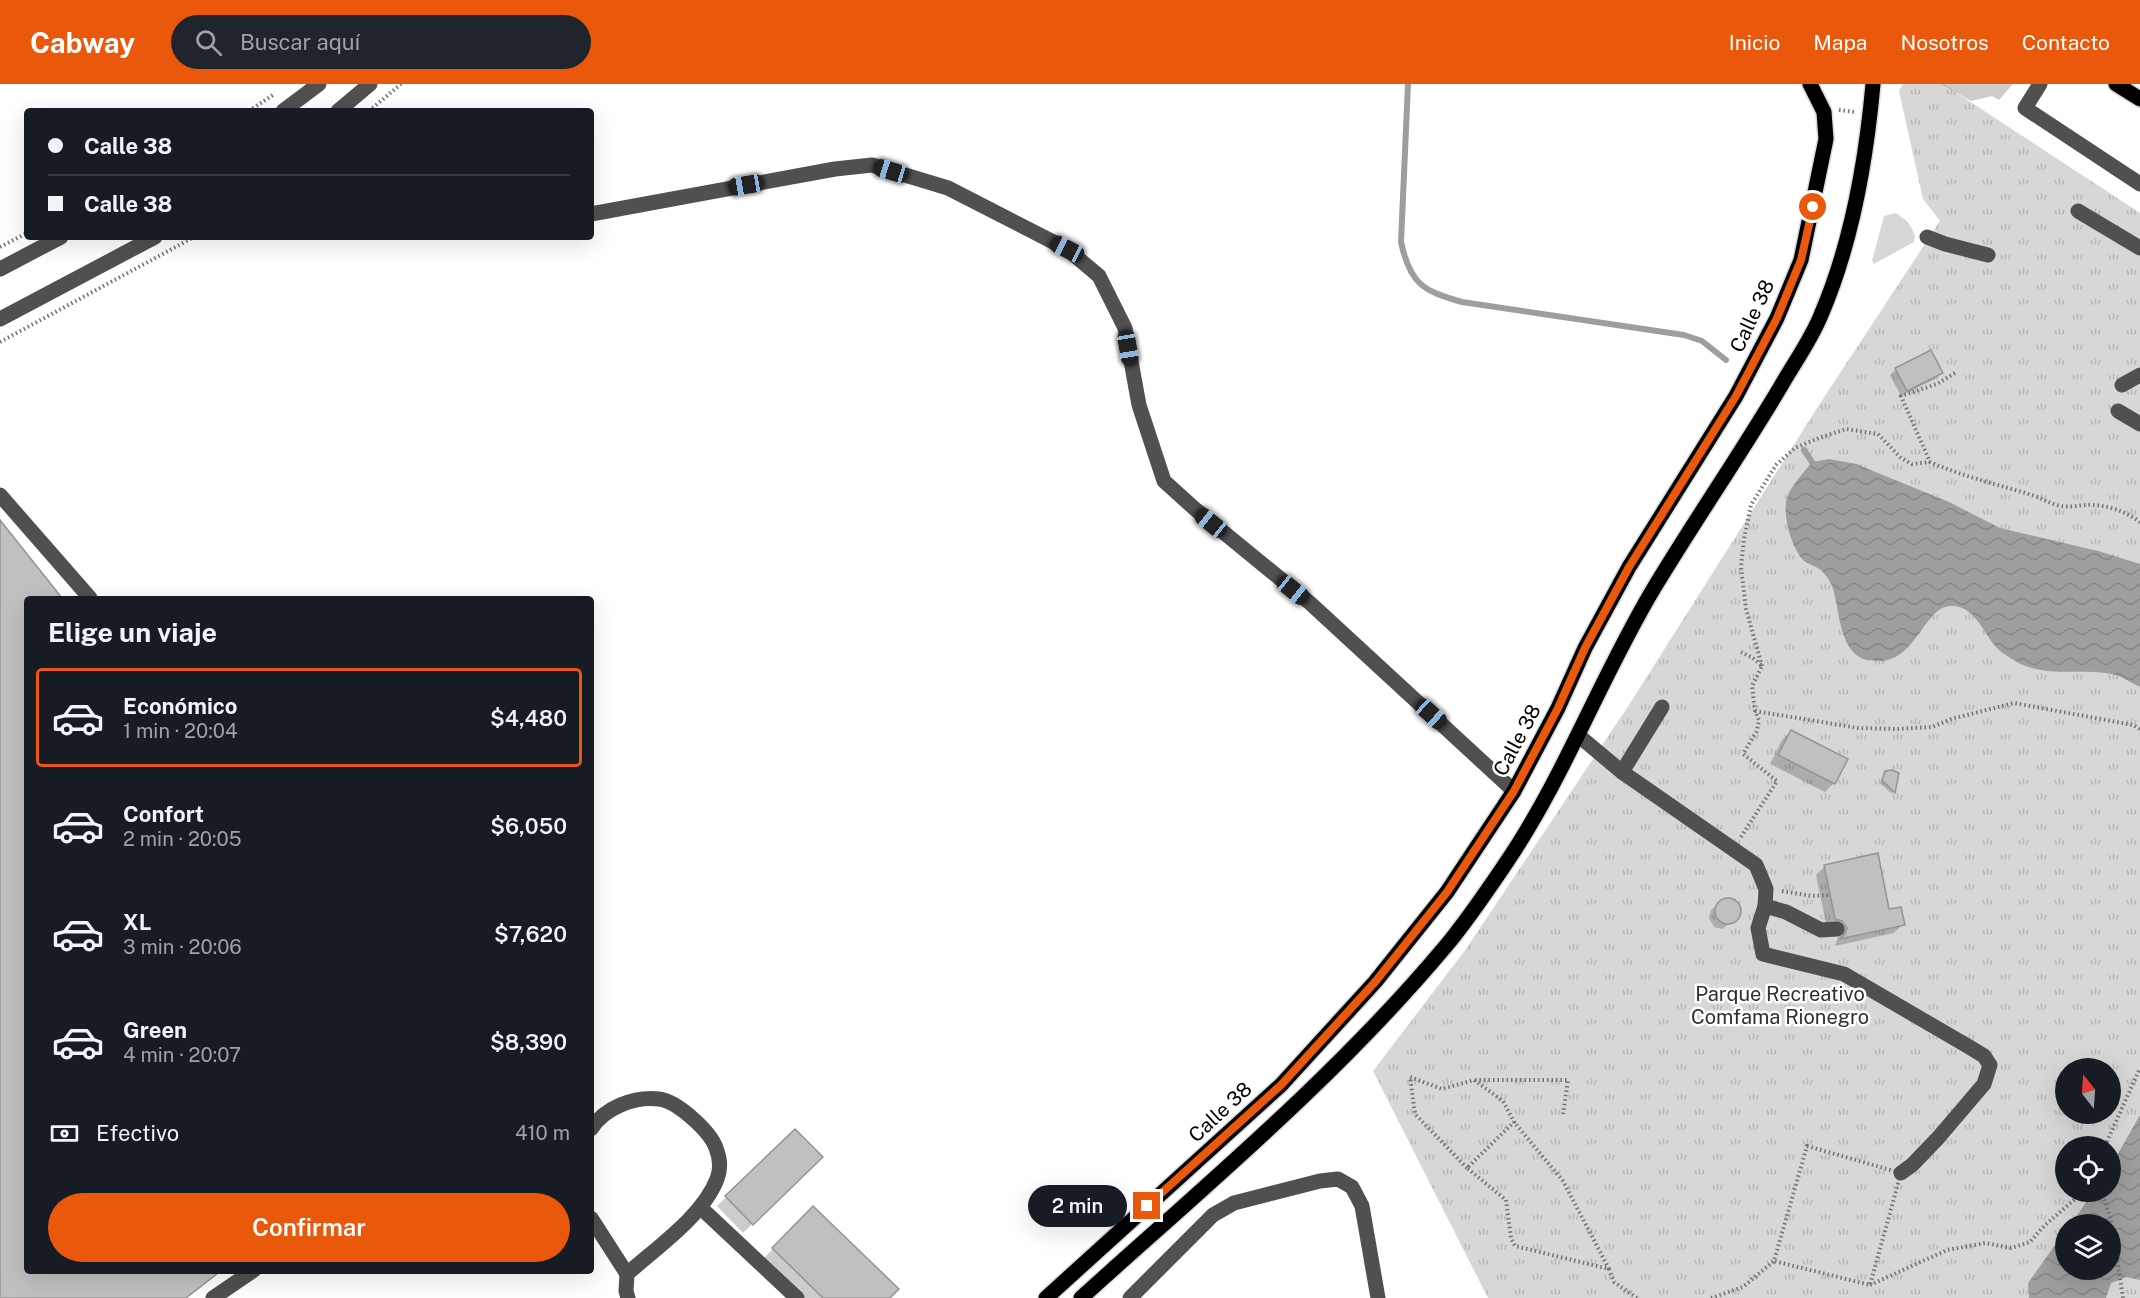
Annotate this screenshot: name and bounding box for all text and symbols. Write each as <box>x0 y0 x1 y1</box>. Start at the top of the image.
search box <box>171 15 591 69</box>
text: Cabway <box>30 26 135 59</box>
icon: search <box>192 26 225 59</box>
text: Buscar aquí <box>240 29 360 55</box>
text: Inicio <box>1729 30 1780 55</box>
text: Mapa <box>1813 30 1867 55</box>
text: Nosotros <box>1900 30 1989 55</box>
text: Contacto <box>2022 30 2110 55</box>
text: Calle 38 <box>84 133 172 159</box>
car <box>871 157 911 185</box>
car <box>727 173 765 197</box>
text: Calle 38 <box>84 191 172 217</box>
route start <box>1799 193 1826 220</box>
car <box>1047 233 1087 265</box>
street label: Calle 38 <box>1725 276 1779 356</box>
car <box>1116 329 1140 367</box>
car <box>1191 505 1231 541</box>
car <box>1273 572 1313 608</box>
text: Elige un viaje <box>48 616 217 648</box>
icon: car <box>51 691 105 745</box>
text: Económico <box>123 693 238 719</box>
car <box>1412 695 1450 733</box>
street label: Calle 38 <box>1488 700 1546 780</box>
text: $4,480 <box>490 705 567 731</box>
text: 1 min · 20:04 <box>123 719 238 743</box>
icon: car <box>51 799 105 853</box>
text: Confort <box>123 801 204 827</box>
text: $6,050 <box>490 813 567 839</box>
text: 2 min · 20:05 <box>123 827 242 851</box>
icon: car <box>51 907 105 961</box>
text: XL <box>123 909 151 935</box>
text: $7,620 <box>494 921 567 947</box>
text: 3 min · 20:06 <box>123 935 242 959</box>
park label: Parque Recreativo Comfama Rionegro <box>1691 982 1869 1029</box>
icon: car <box>51 1015 105 1069</box>
text: Green <box>123 1017 187 1043</box>
text: $8,390 <box>490 1029 567 1055</box>
text: 4 min · 20:07 <box>123 1043 241 1067</box>
north arrow <box>2055 1058 2121 1124</box>
map controls <box>2055 1058 2121 1280</box>
street label: Calle 38 <box>1183 1077 1257 1147</box>
icon: cash <box>48 1117 81 1150</box>
text: Efectivo <box>96 1120 179 1146</box>
text: 410 m <box>515 1121 570 1145</box>
button: locate <box>2055 1136 2121 1202</box>
callout: 2 min <box>1027 1185 1126 1227</box>
route end <box>1133 1192 1160 1219</box>
button: Confirmar <box>48 1193 570 1262</box>
text: 2 min <box>1052 1194 1103 1218</box>
button: layers <box>2055 1214 2121 1280</box>

